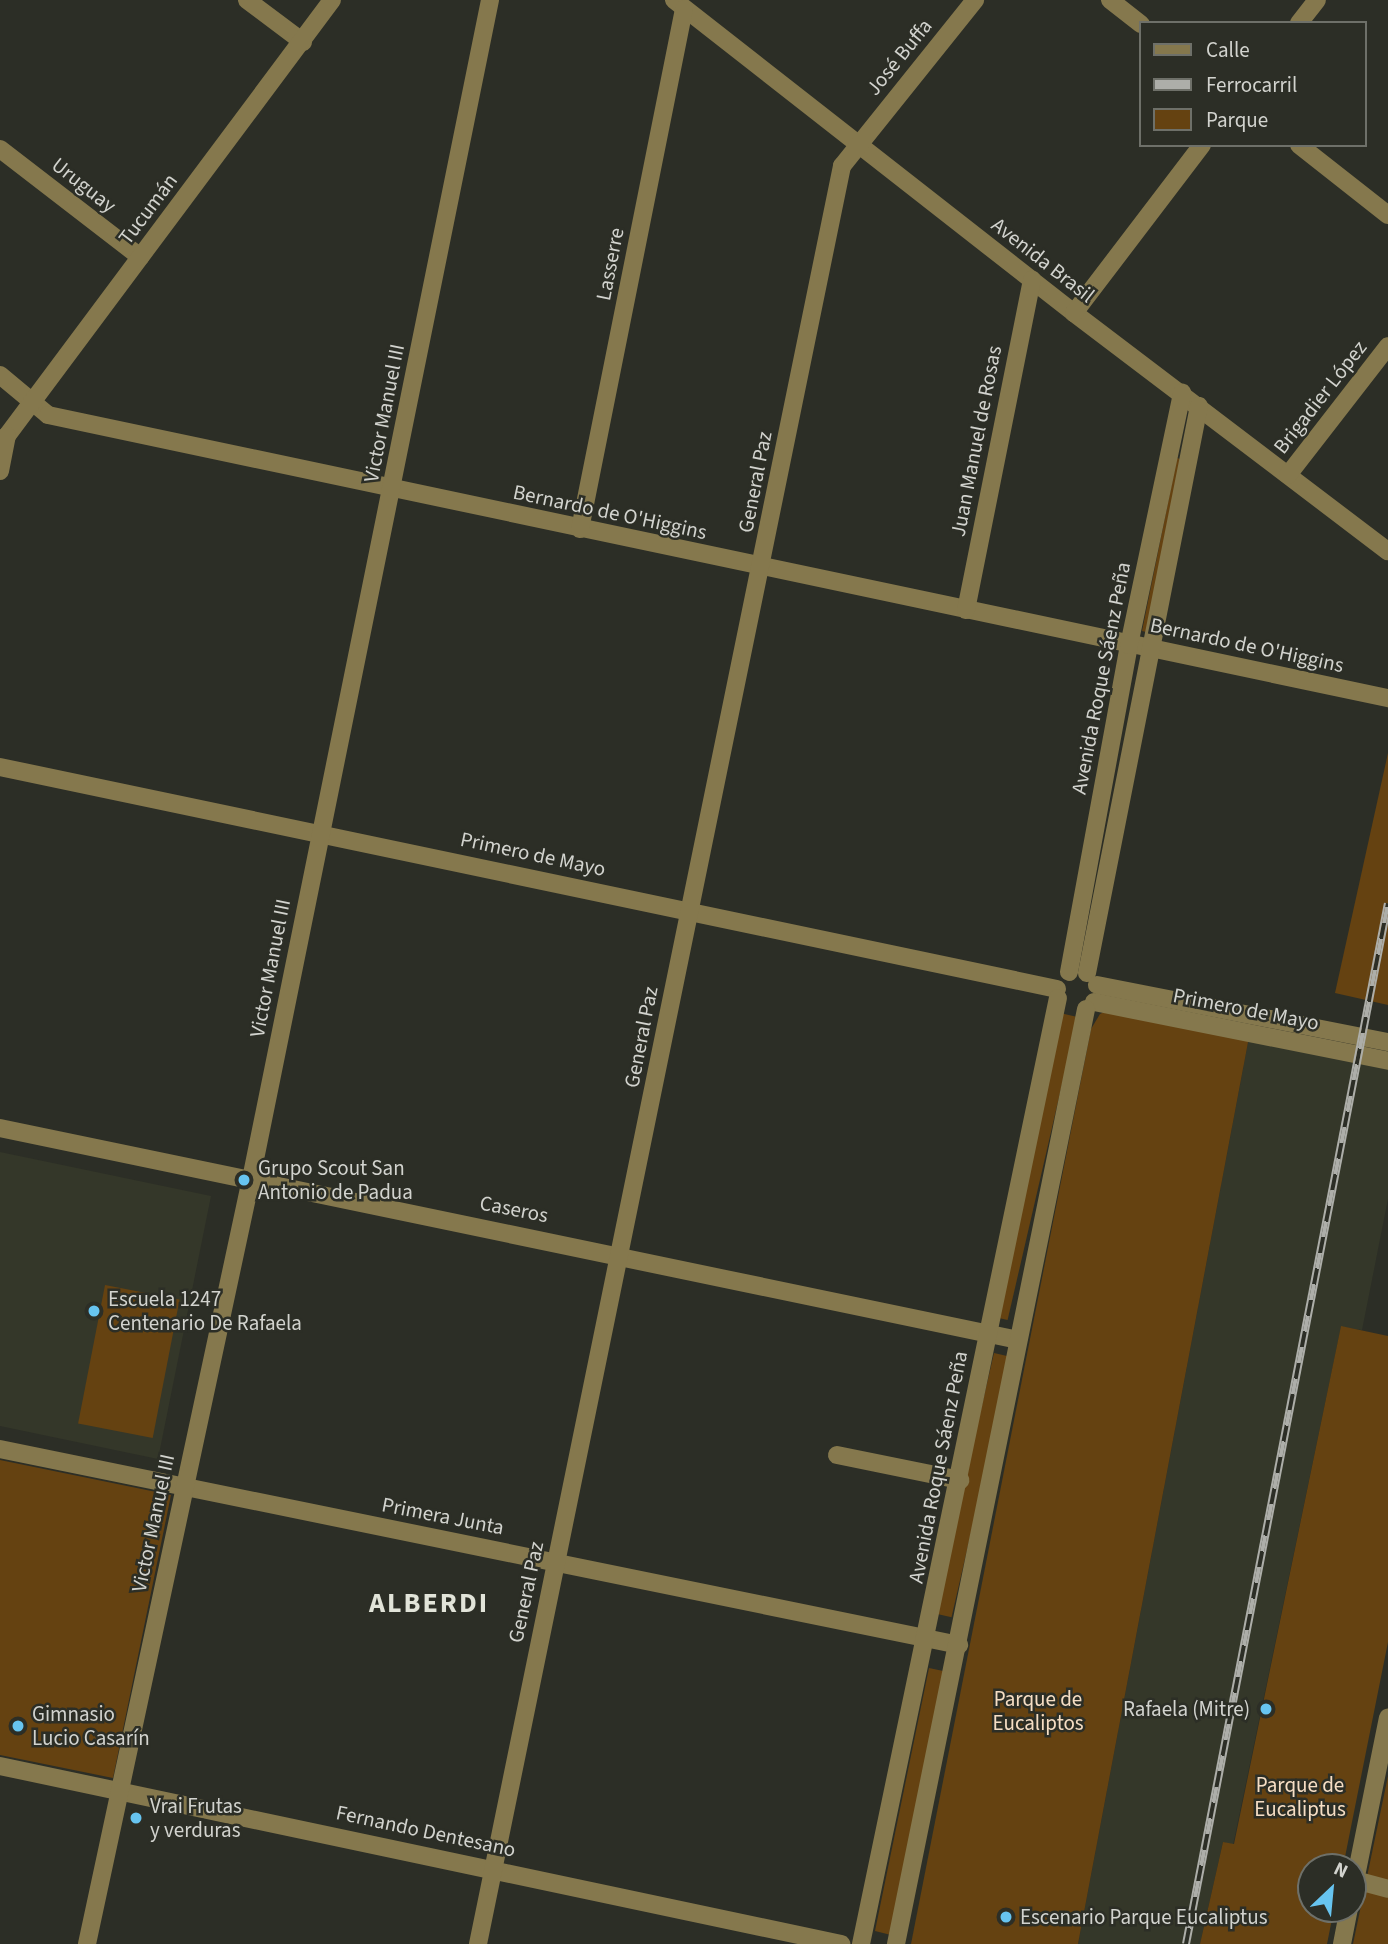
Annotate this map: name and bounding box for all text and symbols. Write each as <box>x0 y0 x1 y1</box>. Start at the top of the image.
street label: José Buffa <box>861 14 937 100</box>
legend <box>1140 21 1367 147</box>
text: Calle <box>1206 35 1250 65</box>
text: Ferrocarril <box>1206 70 1297 100</box>
text: Parque <box>1206 105 1268 135</box>
street label: Uruguay <box>47 152 121 218</box>
street label: Tucumán <box>113 169 183 249</box>
street label: Avenida Brasil <box>987 212 1099 308</box>
street label: Lasserre <box>591 225 629 303</box>
street label: Brigadier López <box>1268 335 1372 459</box>
street label: Victor Manuel III <box>358 342 410 484</box>
street label: Juan Manuel de Rosas <box>945 343 1007 539</box>
street label: General Paz <box>733 429 777 535</box>
street label: Bernardo de O'Higgins <box>511 479 709 545</box>
street label: Avenida Roque Sáenz Peña <box>1066 560 1136 796</box>
street label: Bernardo de O'Higgins <box>1148 612 1346 678</box>
street label: Primero de Mayo <box>458 826 608 882</box>
street label: Victor Manuel III <box>244 897 296 1039</box>
street label: Primero de Mayo <box>1171 983 1321 1035</box>
street label: General Paz <box>619 984 663 1090</box>
place label: Grupo Scout San Antonio de Padua <box>258 1155 413 1205</box>
marker: Grupo Scout San Antonio de Padua <box>236 1172 252 1188</box>
street label: Caseros <box>478 1190 550 1228</box>
place label: Escuela 1247 Centenario De Rafaela <box>108 1286 302 1336</box>
marker: Escuela 1247 Centenario De Rafaela <box>86 1303 102 1319</box>
street label: Avenida Roque Sáenz Peña <box>903 1349 973 1585</box>
street label: Victor Manuel III <box>126 1452 180 1594</box>
street label: Primera Junta <box>380 1492 506 1540</box>
street label: General Paz <box>503 1539 549 1645</box>
district label: ALBERDI <box>370 1586 488 1620</box>
park label: Parque de Eucaliptos <box>992 1686 1084 1736</box>
place label: Rafaela (Mitre) <box>1123 1696 1250 1722</box>
marker: Rafaela (Mitre) <box>1256 1699 1276 1719</box>
place label: Gimnasio Lucio Casarín <box>32 1701 150 1751</box>
marker: Gimnasio Lucio Casarín <box>10 1718 26 1734</box>
park label: Parque de Eucaliptus <box>1254 1772 1346 1822</box>
place label: Vrai Frutas y verduras <box>150 1793 242 1843</box>
street label: Fernando Dentesano <box>334 1800 518 1862</box>
marker: Vrai Frutas y verduras <box>128 1810 144 1826</box>
north arrow <box>1297 1853 1367 1923</box>
text: N <box>1329 1856 1352 1885</box>
place label: Escenario Parque Eucaliptus <box>1020 1904 1267 1930</box>
marker: Escenario Parque Eucaliptus <box>998 1909 1014 1925</box>

